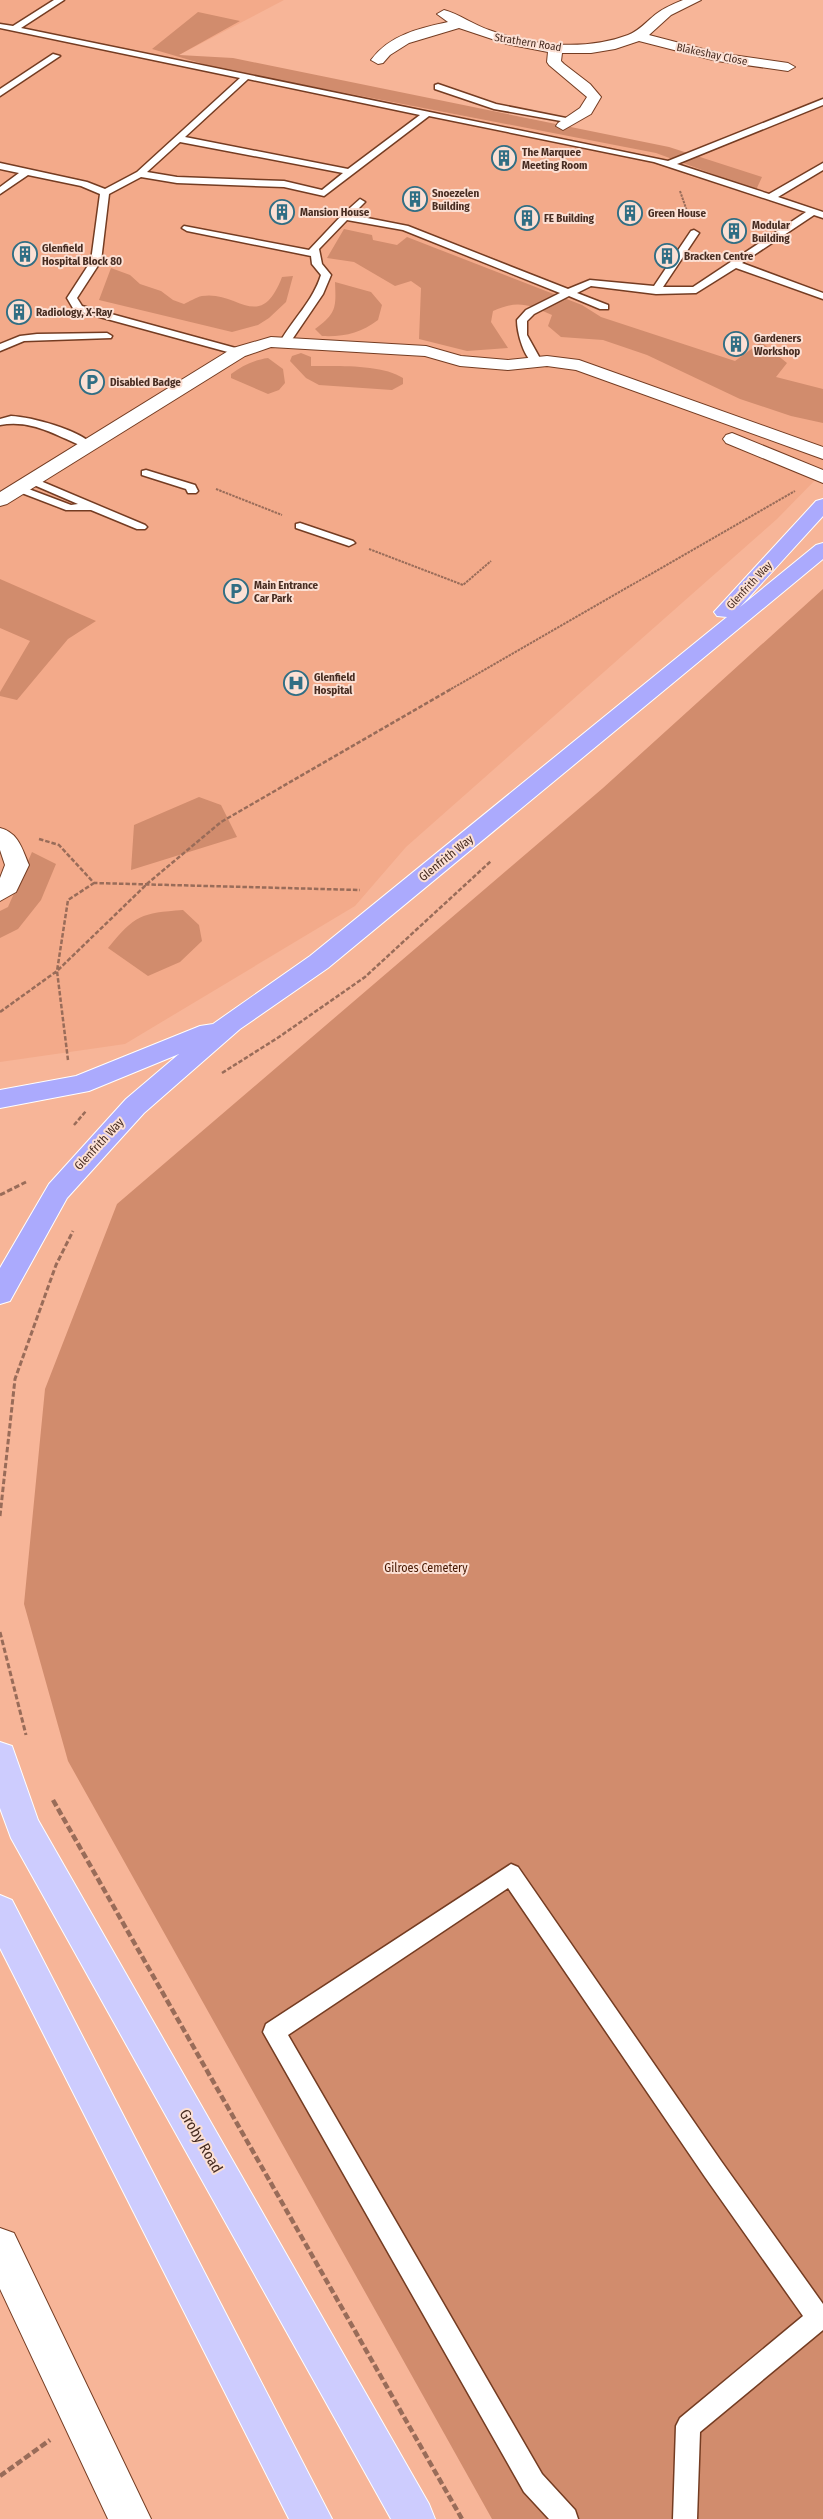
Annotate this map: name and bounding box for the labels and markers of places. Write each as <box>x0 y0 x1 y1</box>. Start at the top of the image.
building icon: The Marquee Meeting Room <box>491 145 517 171</box>
place label: The Marquee Meeting Room <box>522 146 587 172</box>
building icon: Snoezelen Building <box>402 186 428 212</box>
place label: Snoezelen Building <box>432 187 479 213</box>
building icon: Mansion House <box>269 199 295 225</box>
building icon: Green House <box>617 200 643 226</box>
building icon: FE Building <box>514 205 540 231</box>
place label: Mansion House <box>300 206 370 219</box>
place label: Green House <box>648 207 706 220</box>
place label: FE Building <box>544 212 595 225</box>
building icon: Modular Building <box>721 218 747 244</box>
place label: Modular Building <box>752 219 791 245</box>
building icon: Glenfield Hospital Block 80 <box>12 241 38 267</box>
place label: Glenfield Hospital Block 80 <box>42 242 122 268</box>
building icon: Bracken Centre <box>654 243 680 269</box>
place label: Bracken Centre <box>684 250 754 263</box>
building icon: Radiology, X-Ray <box>6 299 32 325</box>
place label: Radiology, X-Ray <box>36 306 113 319</box>
building icon: Gardeners Workshop <box>723 331 749 357</box>
place label: Gardeners Workshop <box>754 332 802 358</box>
parking icon: Disabled Badge <box>79 369 105 395</box>
place label: Disabled Badge <box>110 376 181 389</box>
parking icon: Main Entrance Car Park <box>223 578 249 604</box>
place label: Main Entrance Car Park <box>254 579 319 605</box>
hospital icon: Glenfield Hospital <box>283 670 309 696</box>
place label: Glenfield Hospital <box>314 671 355 697</box>

